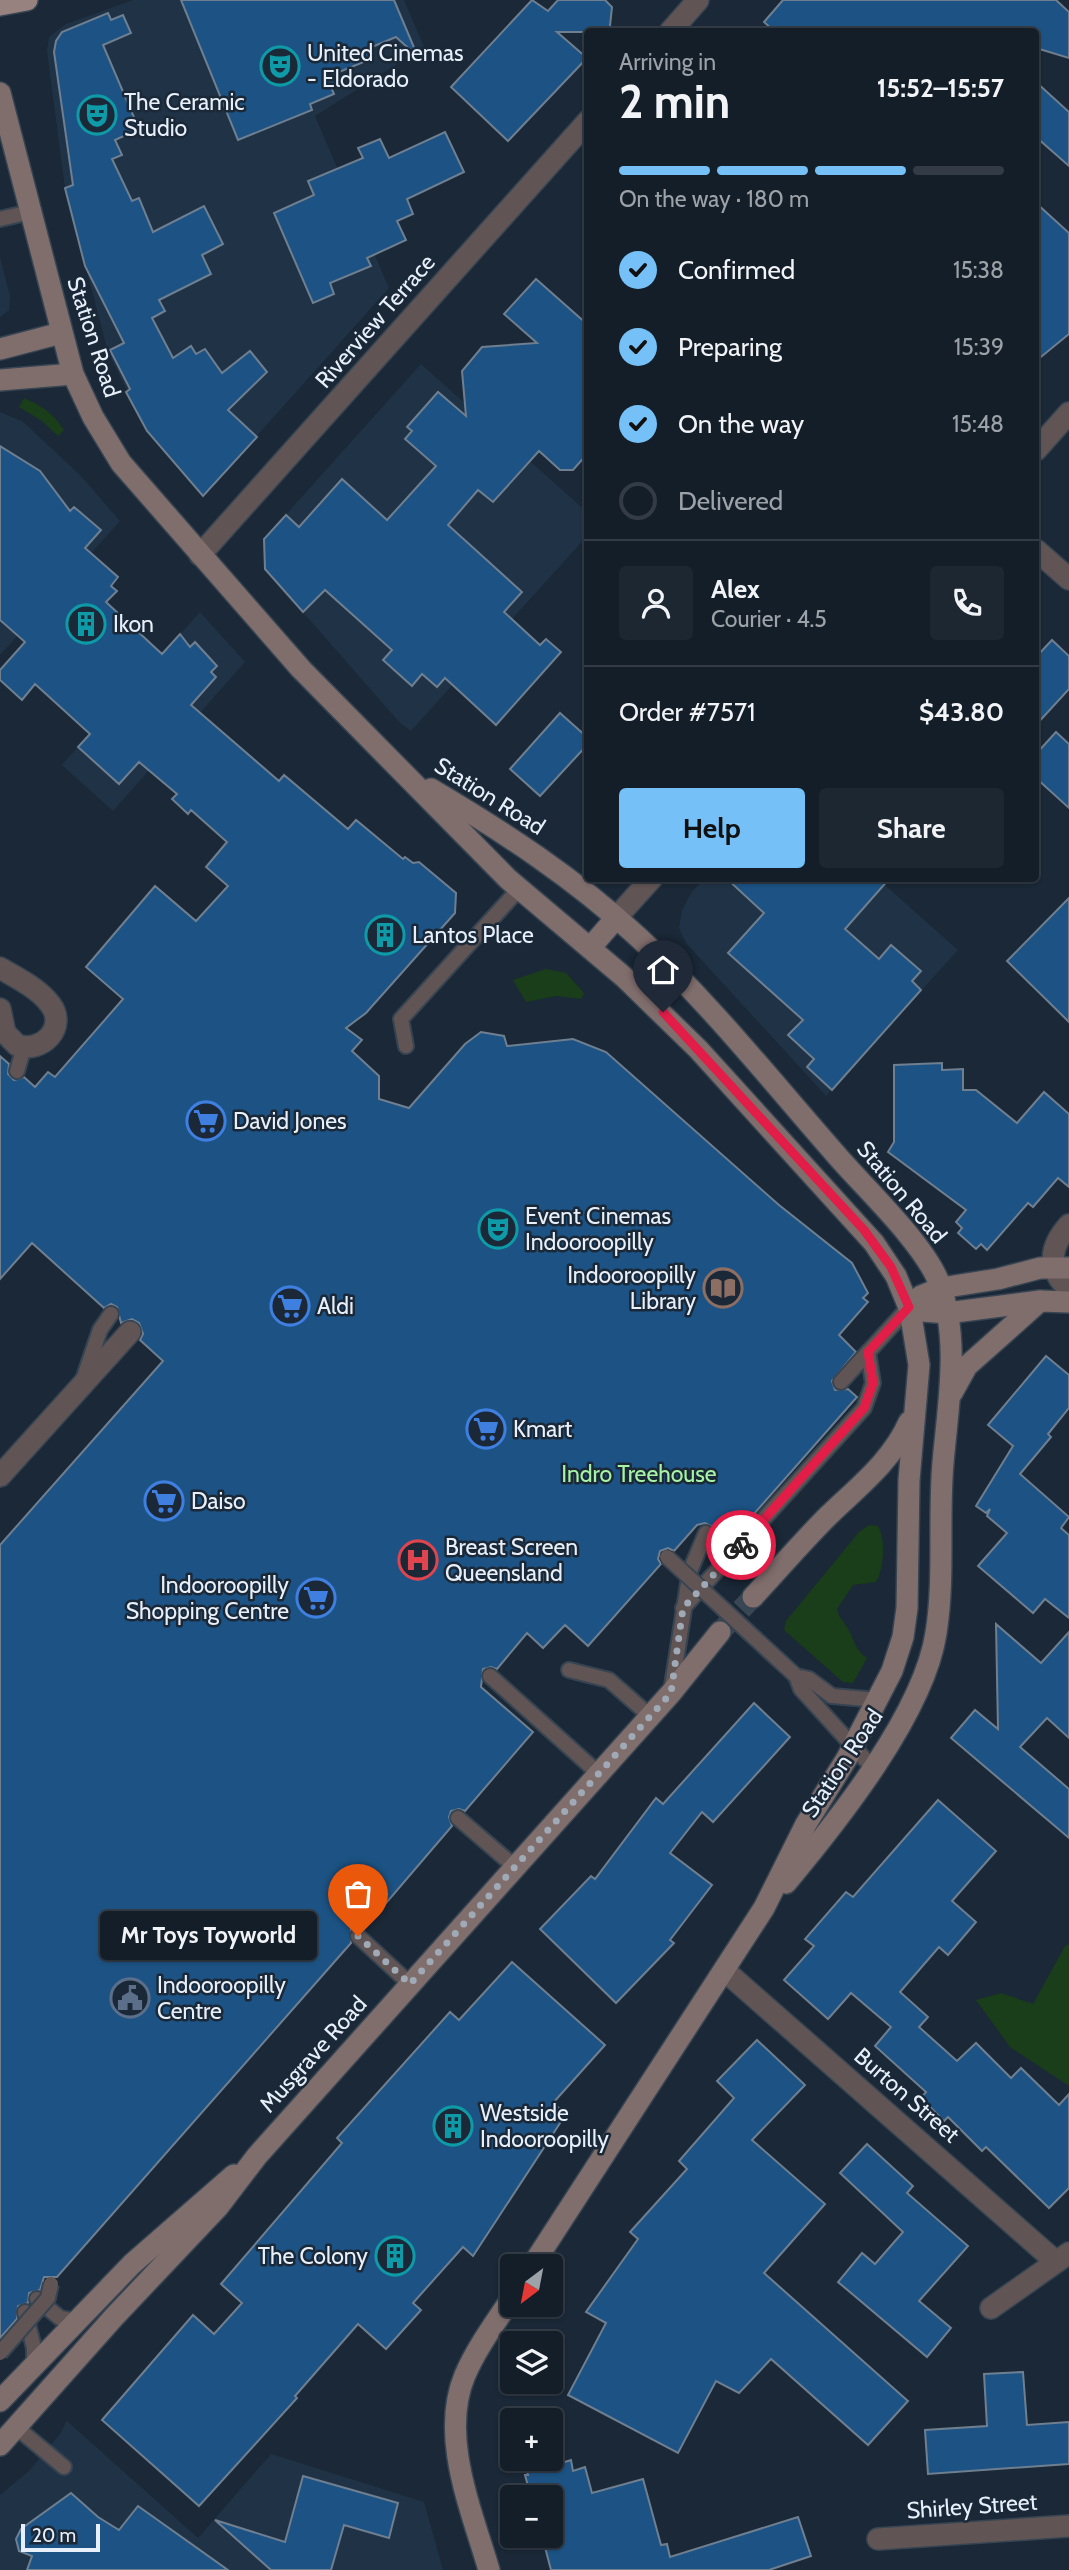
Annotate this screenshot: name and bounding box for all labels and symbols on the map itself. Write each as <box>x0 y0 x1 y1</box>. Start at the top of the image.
place label: United Cinemas - Eldorado <box>307 39 464 93</box>
theatre icon: United Cinemas - Eldorado <box>259 45 301 87</box>
place label: The Ceramic Studio <box>124 88 245 142</box>
theatre icon: The Ceramic Studio <box>76 94 118 136</box>
street label: Riverview Terrace <box>309 248 441 394</box>
street label: Station Road <box>61 273 127 401</box>
building icon: Ikon <box>65 603 107 645</box>
place label: Ikon <box>113 610 154 638</box>
street label: Station Road <box>430 751 550 841</box>
building icon: Lantos Place <box>364 914 406 956</box>
place label: Lantos Place <box>412 921 534 949</box>
pin <box>633 940 693 1012</box>
supermarket icon: David Jones <box>185 1100 227 1142</box>
place label: David Jones <box>233 1107 347 1135</box>
street label: Station Road <box>851 1135 953 1249</box>
place label: Event Cinemas Indooroopilly <box>525 1202 671 1256</box>
theatre icon: Event Cinemas Indooroopilly <box>477 1208 519 1250</box>
place label: Indooroopilly Library <box>567 1261 696 1315</box>
library icon: Indooroopilly Library <box>702 1267 744 1309</box>
supermarket icon: Aldi <box>269 1285 311 1327</box>
place label: Aldi <box>317 1292 354 1320</box>
supermarket icon: Kmart <box>465 1408 507 1450</box>
place label: Kmart <box>513 1415 572 1443</box>
park label: Indro Treehouse <box>561 1460 717 1488</box>
supermarket icon: Daiso <box>143 1480 185 1522</box>
place label: Daiso <box>191 1487 246 1515</box>
courier <box>706 1510 776 1580</box>
place label: Breast Screen Queensland <box>445 1533 578 1587</box>
hospital icon: Breast Screen Queensland <box>397 1539 439 1581</box>
place label: Indooroopilly Shopping Centre <box>126 1571 289 1625</box>
supermarket icon: Indooroopilly Shopping Centre <box>295 1577 337 1619</box>
street label: Station Road <box>795 1703 889 1823</box>
pin <box>328 1864 388 1936</box>
callout: Mr Toys Toyworld <box>99 1912 316 1960</box>
place label: Indooroopilly Centre <box>157 1971 286 2025</box>
public building icon: Indooroopilly Centre <box>109 1977 151 2019</box>
street label: Musgrave Road <box>253 1990 373 2118</box>
street label: Burton Street <box>849 2042 966 2148</box>
place label: Westside Indooroopilly <box>480 2099 609 2153</box>
building icon: Westside Indooroopilly <box>432 2105 474 2147</box>
building icon: The Colony <box>374 2235 416 2277</box>
place label: The Colony <box>258 2242 368 2270</box>
north arrow <box>500 2254 564 2317</box>
street label: Shirley Street <box>906 2487 1038 2525</box>
scale bar <box>21 2521 100 2553</box>

